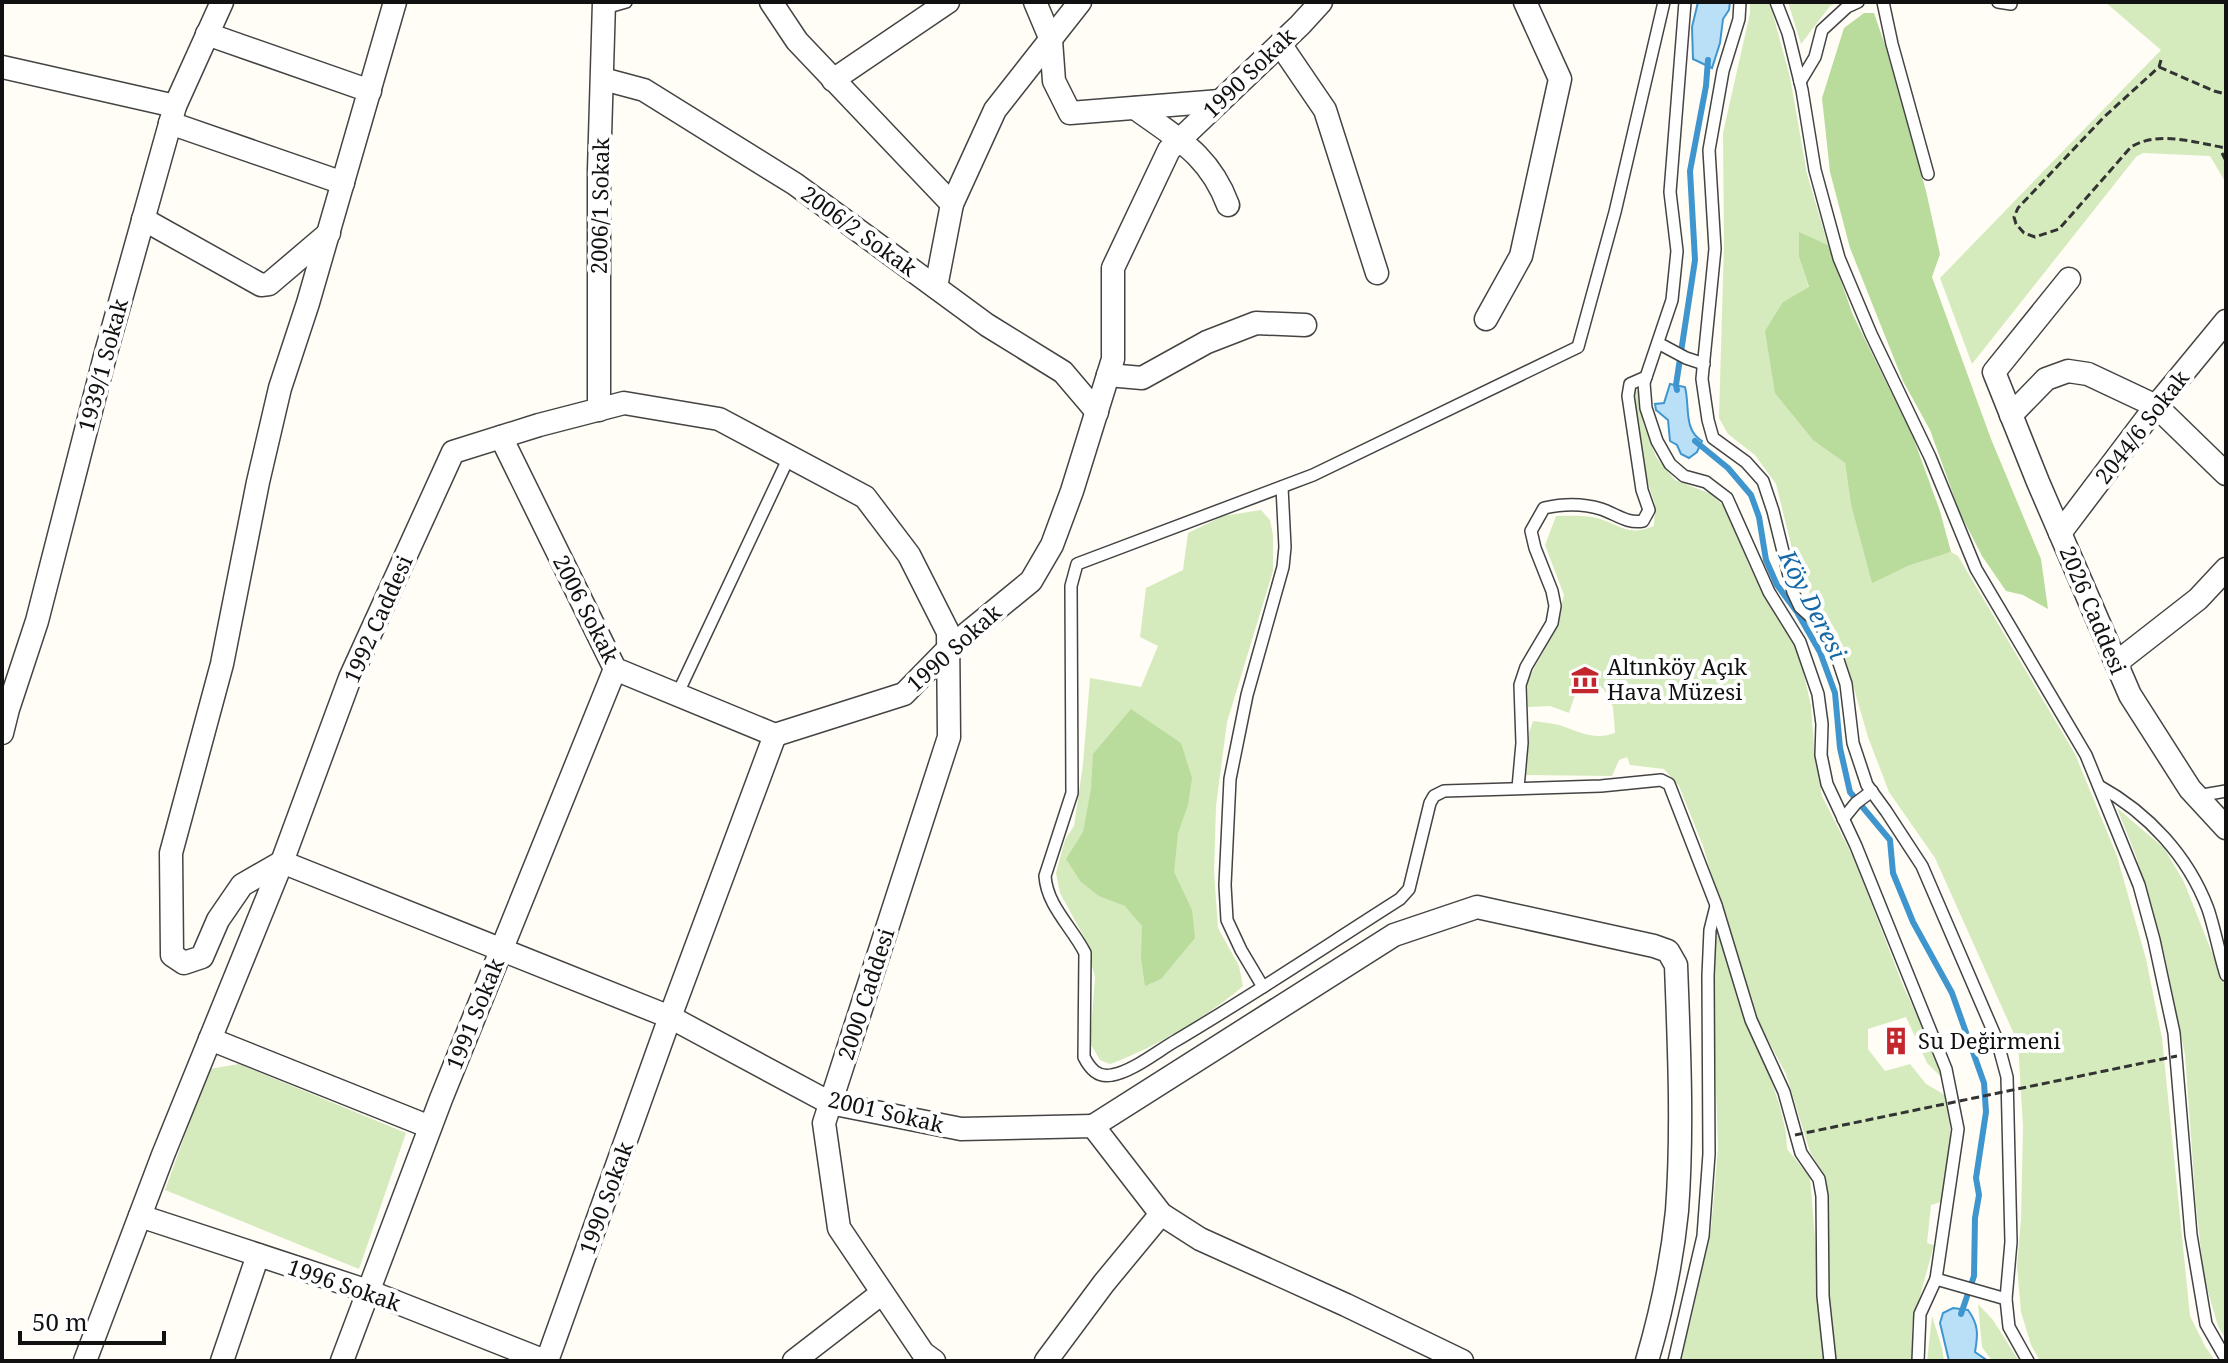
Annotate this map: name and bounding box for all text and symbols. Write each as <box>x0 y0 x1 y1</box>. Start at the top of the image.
street label: 1990 Sokak <box>1196 21 1301 124</box>
street label: 2006/1 Sokak <box>583 137 615 274</box>
street label: 2006/2 Sokak <box>796 178 924 282</box>
street label: 1939/1 Sokak <box>70 295 134 434</box>
street label: 2044/6 Sokak <box>2087 363 2195 489</box>
street label: 2026 Caddesi <box>2053 541 2134 678</box>
water label: Köy Deresi <box>1771 543 1855 665</box>
street label: 2006 Sokak <box>547 549 627 668</box>
street label: 1992 Caddesi <box>336 550 419 687</box>
street label: 1990 Sokak <box>900 597 1007 698</box>
place label: Altınköy Açık Hava Müzesi <box>1607 651 1747 706</box>
museum icon: Altınköy Açık Hava Müzesi <box>1570 665 1600 695</box>
street label: 2000 Caddesi <box>830 924 900 1063</box>
street label: 1991 Sokak <box>438 953 510 1074</box>
place label: Su Değirmeni <box>1918 1025 2060 1055</box>
building icon: Su Değirmeni <box>1881 1026 1911 1056</box>
street label: 2001 Sokak <box>826 1083 947 1139</box>
street label: 1990 Sokak <box>571 1137 639 1258</box>
street label: 1996 Sokak <box>284 1251 405 1317</box>
scale bar <box>20 1295 164 1345</box>
text: 50 m <box>32 1305 88 1338</box>

